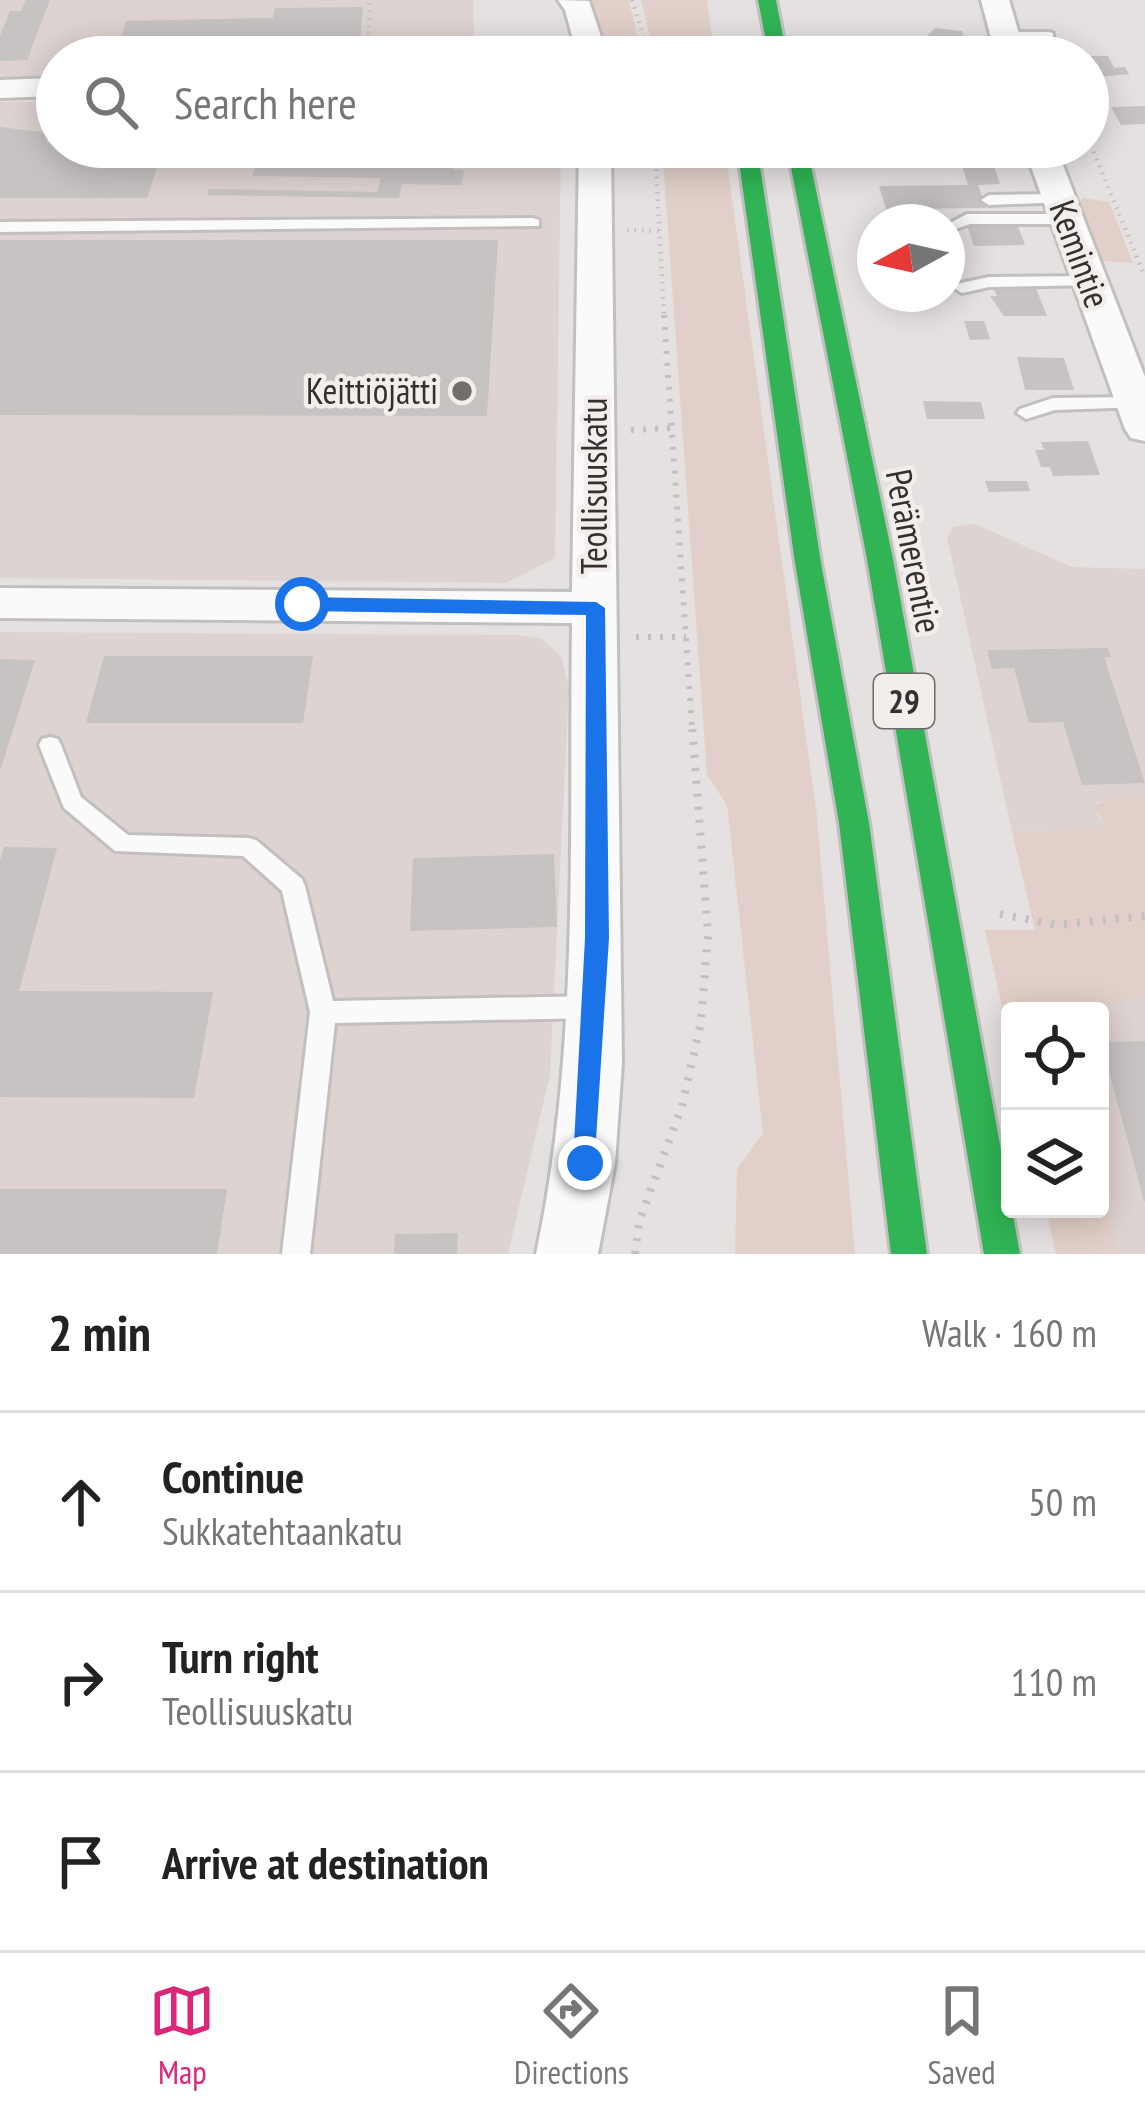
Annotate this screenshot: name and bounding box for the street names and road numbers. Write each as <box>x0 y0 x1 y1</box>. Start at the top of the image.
street label: Kemintie <box>1039 194 1122 314</box>
street label: Teollisuuskatu <box>570 398 617 574</box>
street label: Perämerentie <box>876 465 953 637</box>
road number: 29 <box>874 674 934 728</box>

